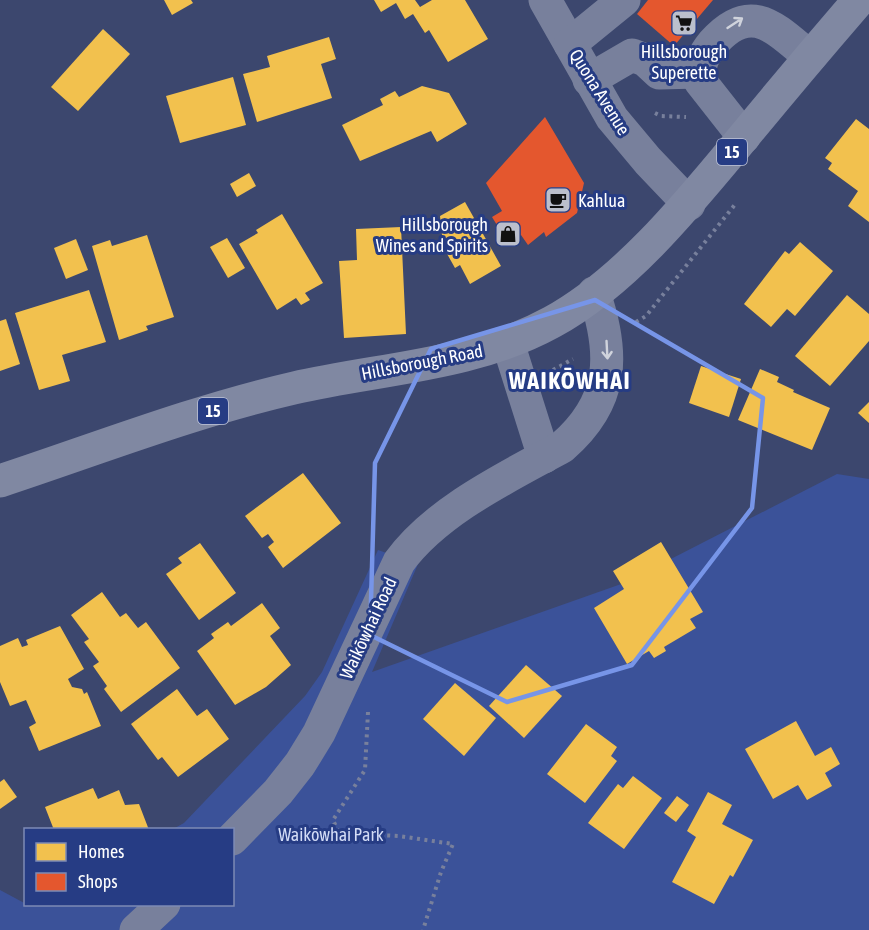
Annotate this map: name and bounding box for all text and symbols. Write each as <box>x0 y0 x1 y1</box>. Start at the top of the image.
supermarket icon: Hillsborough Superette <box>669 8 699 38</box>
one-way arrow <box>726 17 742 29</box>
place label: Hillsborough Superette <box>641 41 727 83</box>
street label: Quona Avenue <box>565 45 635 139</box>
road number: 15 <box>717 139 747 165</box>
cafe icon: Kahlua <box>543 185 573 215</box>
place label: Kahlua <box>578 190 625 211</box>
place label: Hillsborough Wines and Spirits <box>376 214 488 256</box>
shop icon: Hillsborough Wines and Spirits <box>493 219 523 249</box>
street label: Hillsborough Road <box>360 340 484 384</box>
one-way arrow <box>602 340 613 359</box>
district label: WAIKŌWHAI <box>508 367 631 394</box>
road number: 15 <box>198 398 228 424</box>
street label: Waikōwhai Road <box>335 574 401 682</box>
park label: Waikōwhai Park <box>278 824 384 845</box>
legend <box>24 828 234 906</box>
text: Homes <box>78 841 124 862</box>
text: Shops <box>78 871 118 892</box>

